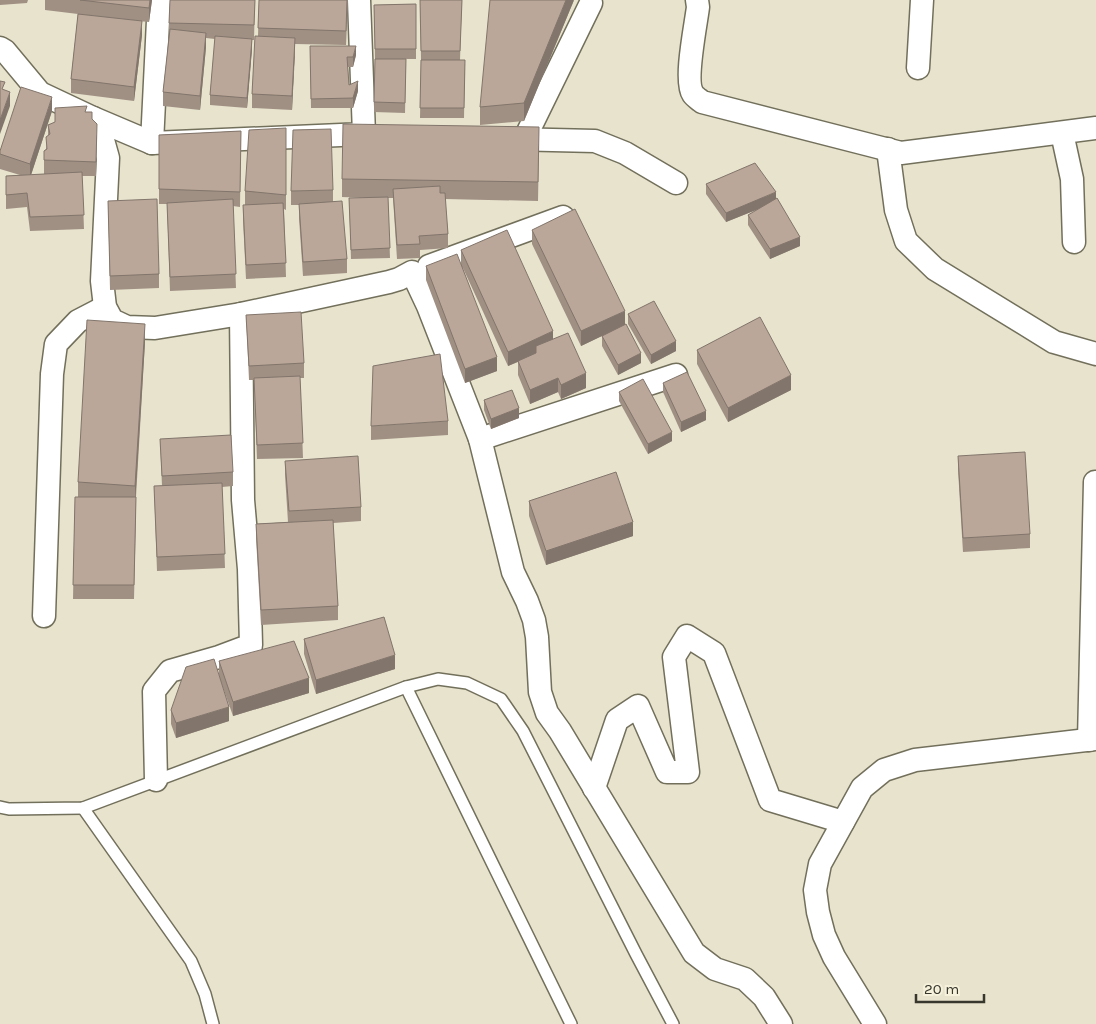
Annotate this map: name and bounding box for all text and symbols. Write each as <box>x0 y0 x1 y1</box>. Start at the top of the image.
scale bar <box>916 972 984 1004</box>
text: 20 m <box>924 980 959 998</box>

